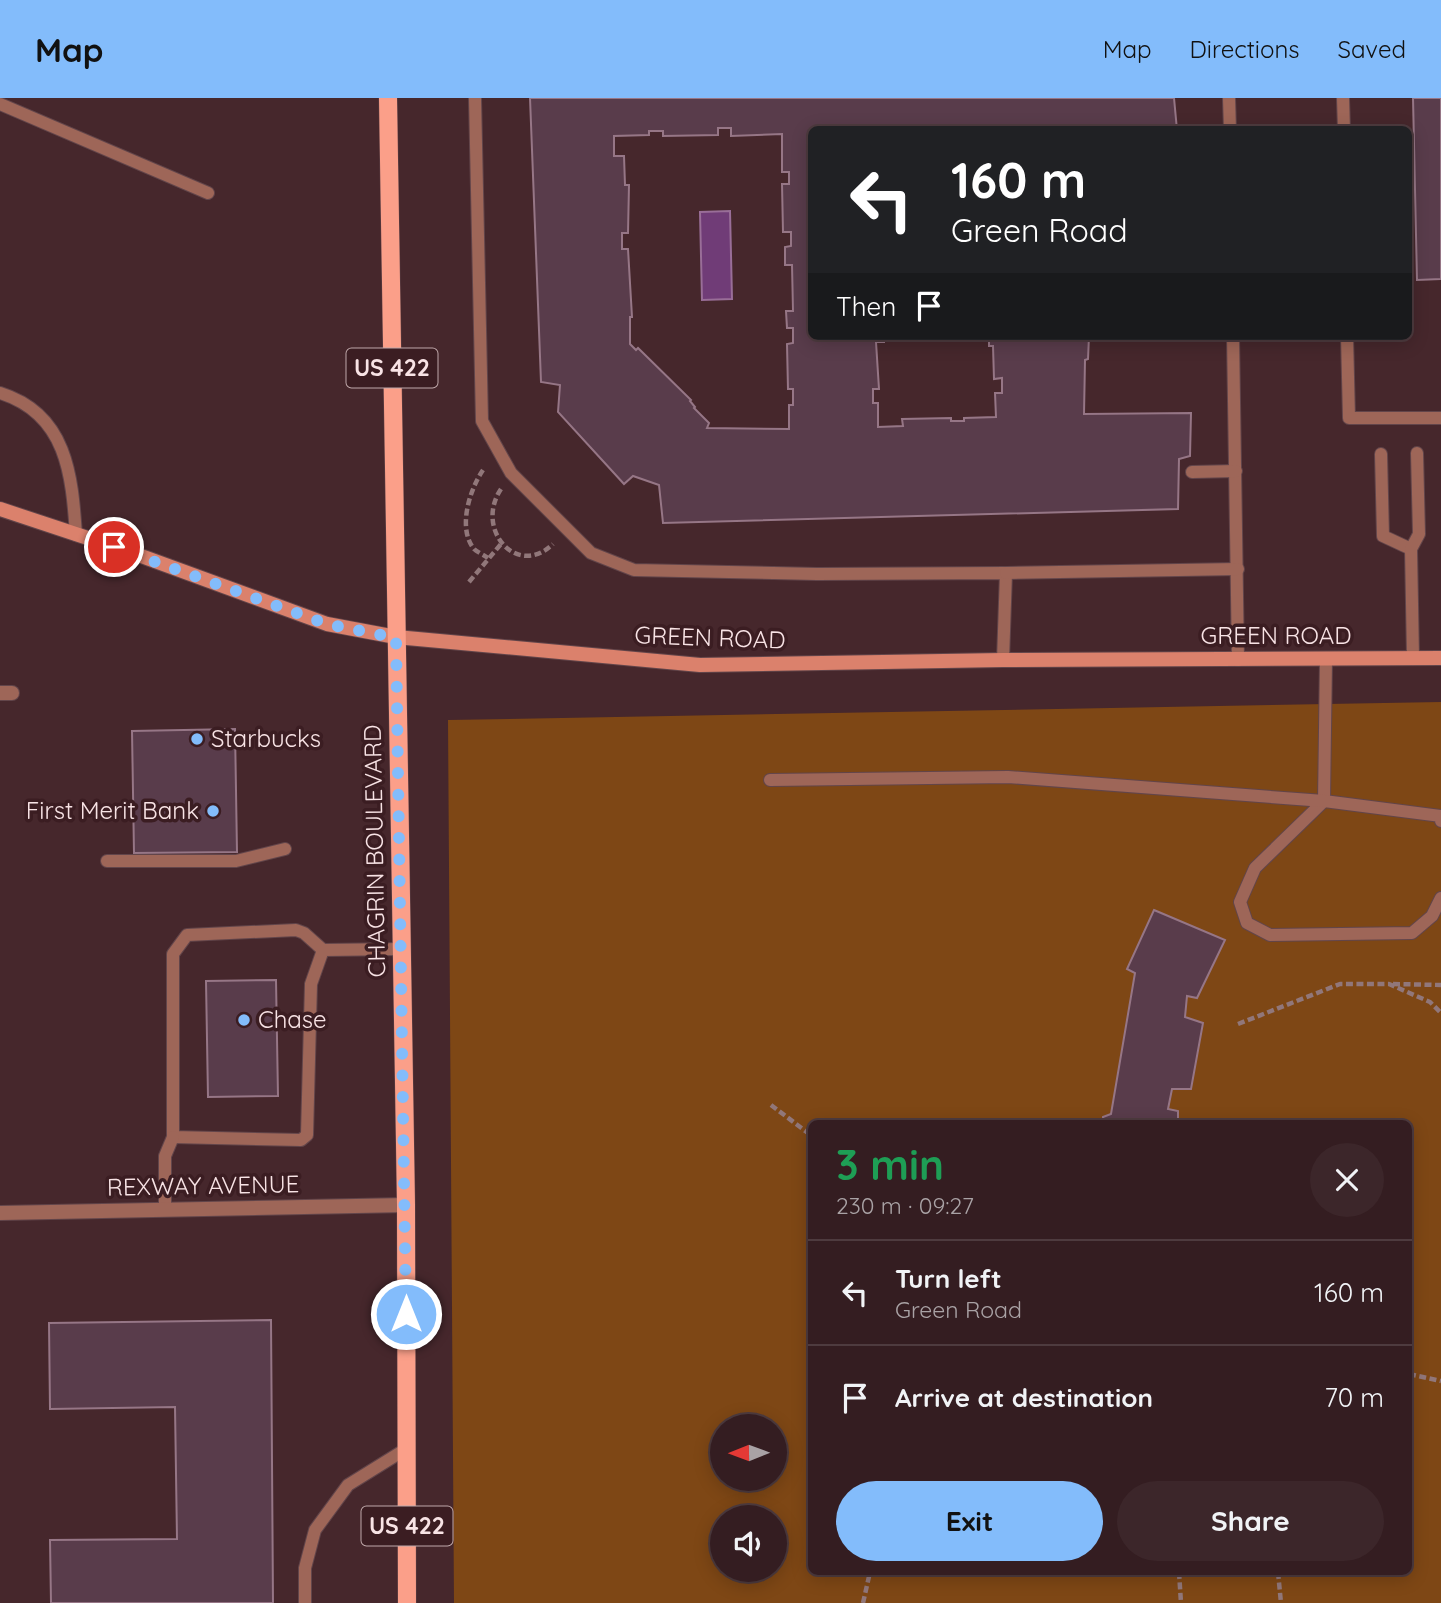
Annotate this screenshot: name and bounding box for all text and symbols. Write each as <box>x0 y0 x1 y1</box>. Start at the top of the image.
text: Map <box>35 29 103 70</box>
text: Map <box>1103 34 1152 64</box>
text: Directions <box>1190 34 1300 64</box>
text: Saved <box>1338 34 1406 64</box>
text: 160 m <box>951 149 1086 210</box>
icon: left <box>836 154 927 245</box>
text: Green Road <box>951 210 1128 250</box>
icon: arrive <box>910 287 948 325</box>
text: Then <box>836 290 896 323</box>
road number: US 422 <box>346 348 438 388</box>
pin <box>84 517 144 577</box>
icon: arrive <box>95 528 133 566</box>
street label: GREEN ROAD <box>634 619 786 655</box>
street label: GREEN ROAD <box>1201 620 1351 650</box>
place label: Starbucks <box>211 723 321 753</box>
street label: CHAGRIN BOULEVARD <box>357 724 391 978</box>
marker: Starbucks <box>189 731 205 747</box>
place label: First Merit Bank <box>26 795 199 825</box>
marker: First Merit Bank <box>205 803 221 819</box>
place label: Chase <box>258 1004 327 1034</box>
marker: Chase <box>236 1012 252 1028</box>
text: 3 min <box>836 1138 944 1191</box>
button: close <box>1310 1143 1384 1217</box>
street label: REXWAY AVENUE <box>106 1168 299 1202</box>
text: 230 m · 09:27 <box>836 1191 974 1220</box>
text: Turn left <box>895 1262 1002 1295</box>
icon: left <box>836 1274 874 1312</box>
text: 160 m <box>1314 1276 1384 1309</box>
position arrow <box>369 1277 443 1351</box>
text: Green Road <box>895 1295 1022 1324</box>
icon: arrive <box>836 1379 874 1417</box>
text: Arrive at destination <box>895 1381 1153 1414</box>
text: 70 m <box>1324 1381 1384 1414</box>
north arrow <box>710 1414 788 1491</box>
map controls <box>710 1414 787 1582</box>
button: Exit <box>836 1481 1103 1561</box>
button: Share <box>1117 1481 1384 1561</box>
button: sound <box>710 1505 787 1582</box>
road number: US 422 <box>362 1506 452 1546</box>

